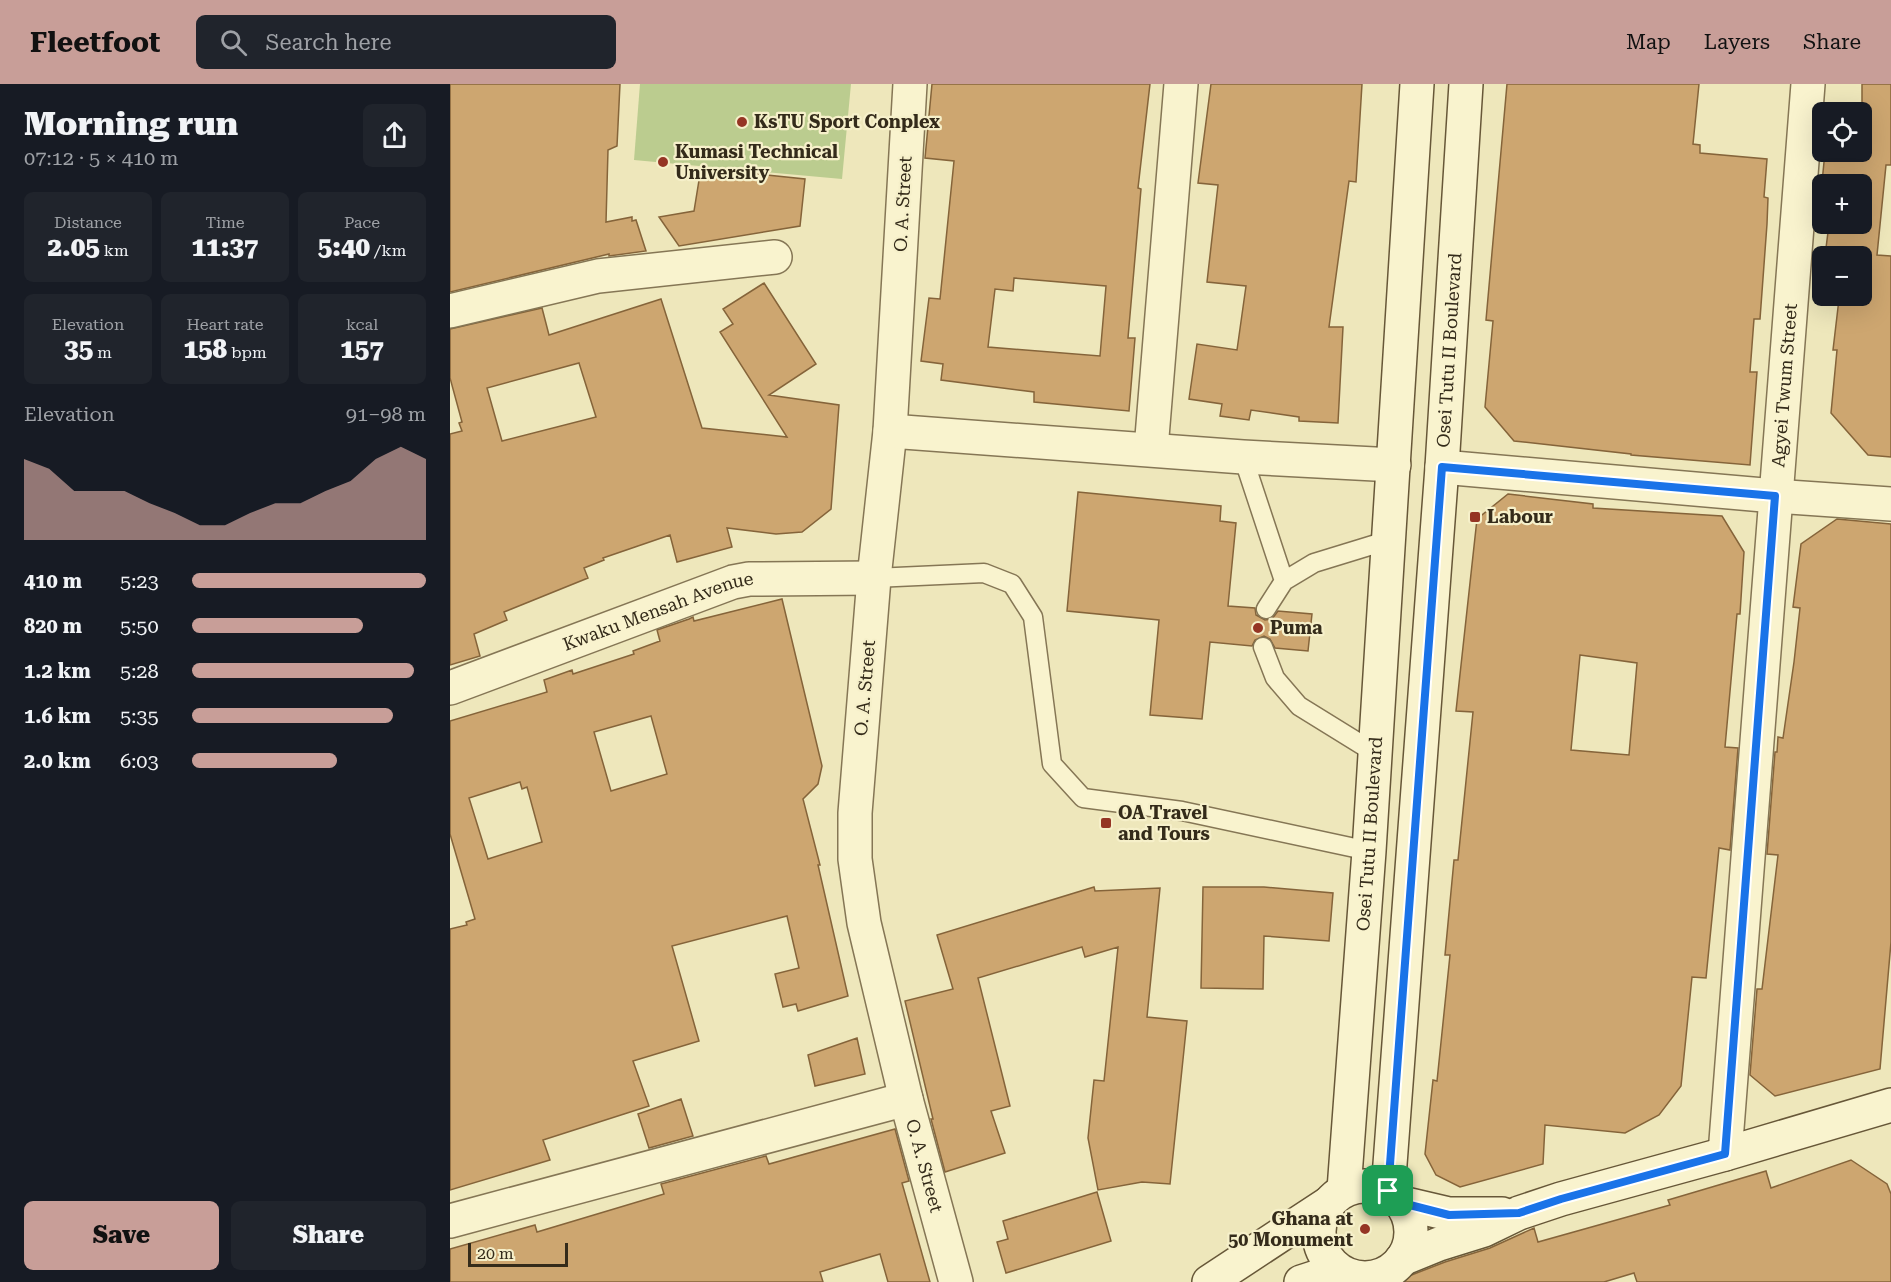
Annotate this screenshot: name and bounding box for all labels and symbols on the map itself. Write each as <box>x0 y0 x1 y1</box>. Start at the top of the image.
place label: KsTU Sport Conplex <box>754 111 940 132</box>
marker: KsTU Sport Conplex <box>735 115 749 129</box>
place label: Kumasi Technical University <box>675 141 838 183</box>
marker: Kumasi Technical University <box>656 155 670 169</box>
street label: O. A. Street <box>889 155 916 253</box>
street label: Osei Tutu II Boulevard <box>1432 252 1465 448</box>
street label: Agyei Twum Street <box>1767 302 1801 468</box>
place label: Labour <box>1487 506 1553 527</box>
marker: Labour <box>1468 510 1482 524</box>
street label: Kwaku Mensah Avenue <box>560 567 755 655</box>
place label: Puma <box>1270 617 1323 638</box>
marker: Puma <box>1251 621 1265 635</box>
street label: O. A. Street <box>850 639 879 737</box>
street label: Osei Tutu II Boulevard <box>1352 736 1386 932</box>
place label: OA Travel and Tours <box>1118 802 1210 844</box>
marker: OA Travel and Tours <box>1099 816 1113 830</box>
street label: O. A. Street <box>902 1116 948 1215</box>
pin <box>1362 1165 1413 1216</box>
place label: Ghana at 50 Monument <box>1228 1208 1353 1250</box>
marker: Ghana at 50 Monument <box>1358 1222 1372 1236</box>
scale bar <box>468 1240 568 1268</box>

